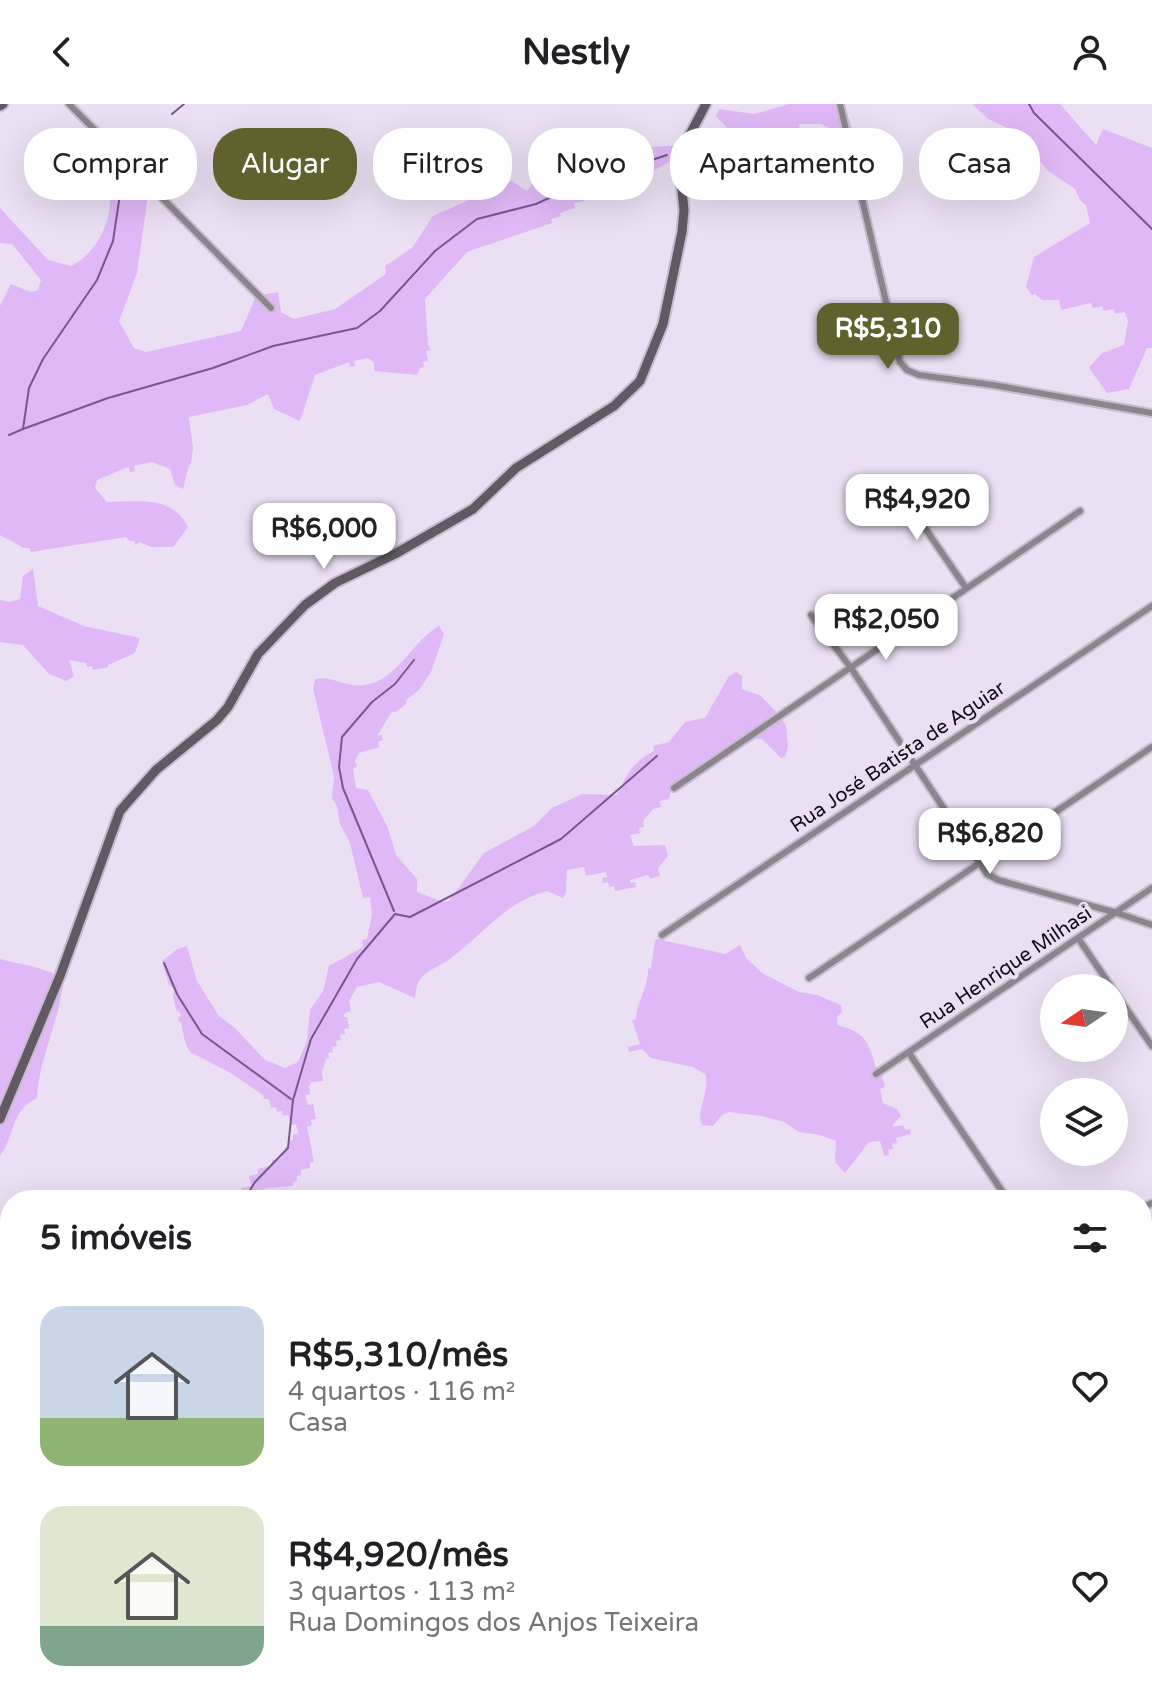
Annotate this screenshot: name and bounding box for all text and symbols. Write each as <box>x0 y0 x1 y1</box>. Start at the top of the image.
icon: back <box>40 30 84 74</box>
icon: person <box>1068 30 1112 74</box>
text: Nestly <box>522 31 630 74</box>
chip: Comprar <box>24 128 197 200</box>
chip: Alugar <box>213 128 357 200</box>
chip: Filtros <box>373 128 512 200</box>
chip: Novo <box>528 128 654 200</box>
chip: Apartamento <box>670 128 903 200</box>
chip: Casa <box>919 128 1040 200</box>
pin: R$5,310 <box>814 303 962 371</box>
text: R$5,310 <box>835 313 941 344</box>
pin: R$4,920 <box>843 474 991 542</box>
text: R$4,920 <box>864 484 970 515</box>
pin: R$6,000 <box>250 503 398 571</box>
text: R$6,000 <box>271 513 377 544</box>
pin: R$2,050 <box>812 594 960 662</box>
text: R$2,050 <box>833 604 939 635</box>
street label: Rua José Batista de Aguiar <box>786 676 1010 838</box>
pin: R$6,820 <box>916 808 1064 876</box>
text: R$6,820 <box>937 818 1043 849</box>
street label: Rua Henrique Milhasi <box>915 902 1097 1034</box>
north arrow <box>1040 974 1128 1062</box>
map controls <box>1040 974 1128 1166</box>
button: layers <box>1040 1078 1128 1166</box>
icon: filters <box>1068 1216 1112 1260</box>
text: 5 imóveis <box>40 1218 192 1259</box>
text: R$5,310/mês <box>288 1335 508 1376</box>
icon: home <box>104 1338 200 1434</box>
icon: heart <box>1068 1364 1112 1408</box>
text: 4 quartos · 116 m² <box>288 1376 515 1407</box>
text: Casa <box>288 1407 348 1438</box>
text: R$4,920/mês <box>288 1535 509 1576</box>
icon: home <box>104 1538 200 1634</box>
icon: heart <box>1068 1564 1112 1608</box>
text: 3 quartos · 113 m² <box>288 1576 515 1607</box>
text: Rua Domingos dos Anjos Teixeira <box>288 1607 699 1638</box>

